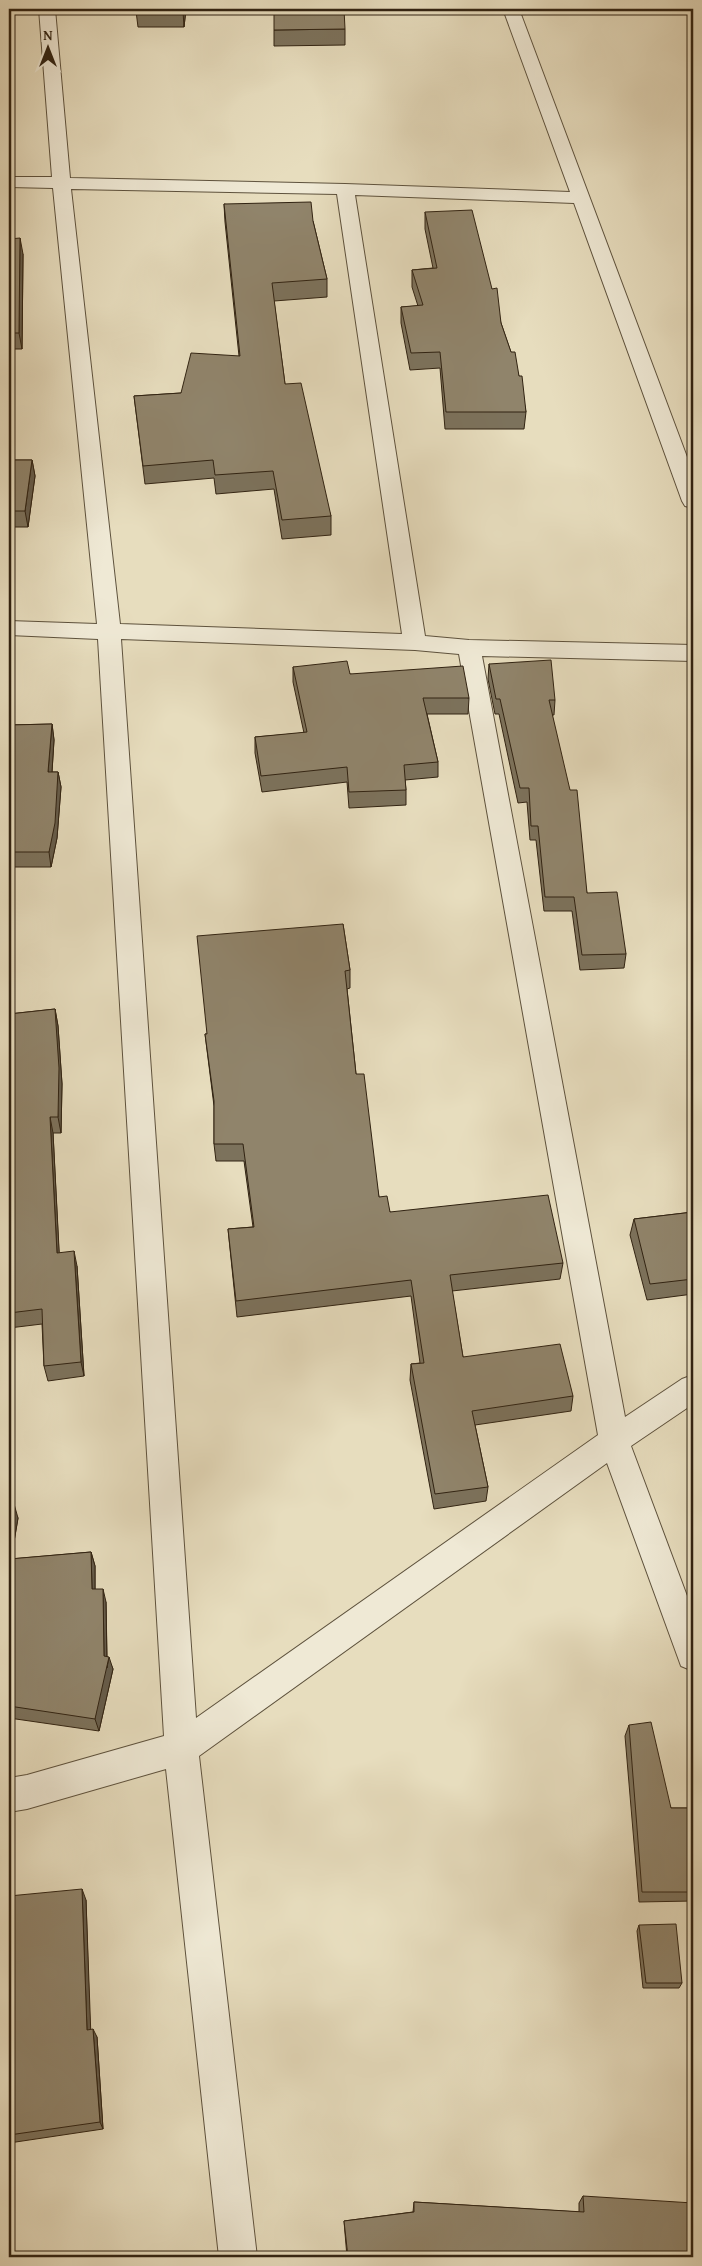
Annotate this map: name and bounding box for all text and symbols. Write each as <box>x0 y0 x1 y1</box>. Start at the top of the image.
north arrow <box>22 22 72 72</box>
text: N <box>43 25 53 45</box>

